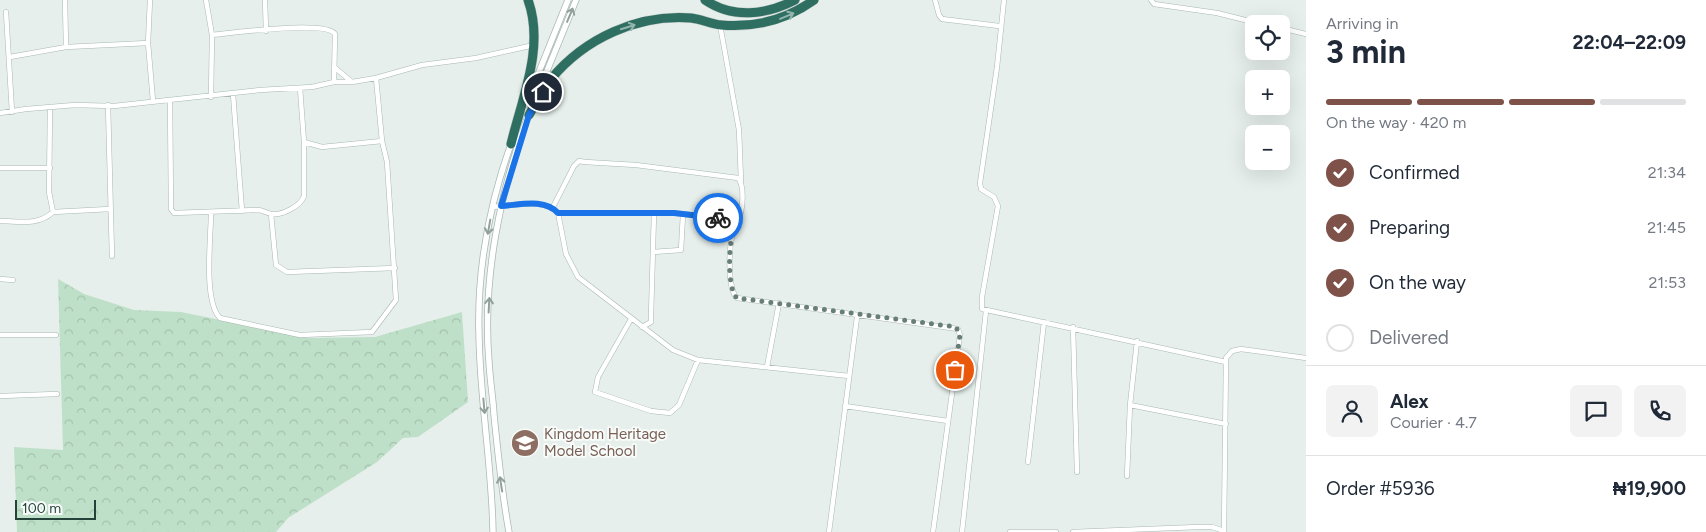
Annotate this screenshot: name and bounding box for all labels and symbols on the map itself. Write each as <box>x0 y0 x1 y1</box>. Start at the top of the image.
one-way arrow <box>565 8 575 23</box>
one-way arrow <box>779 10 794 20</box>
one-way arrow <box>619 22 635 31</box>
pin <box>522 71 564 113</box>
courier <box>693 193 743 243</box>
one-way arrow <box>484 219 493 235</box>
one-way arrow <box>484 297 493 313</box>
pin <box>934 349 976 391</box>
one-way arrow <box>479 398 489 414</box>
place label: Kingdom Heritage Model School <box>544 425 666 460</box>
school or university icon: Kingdom Heritage Model School <box>510 428 540 458</box>
one-way arrow <box>496 476 506 492</box>
scale bar <box>15 497 96 520</box>

